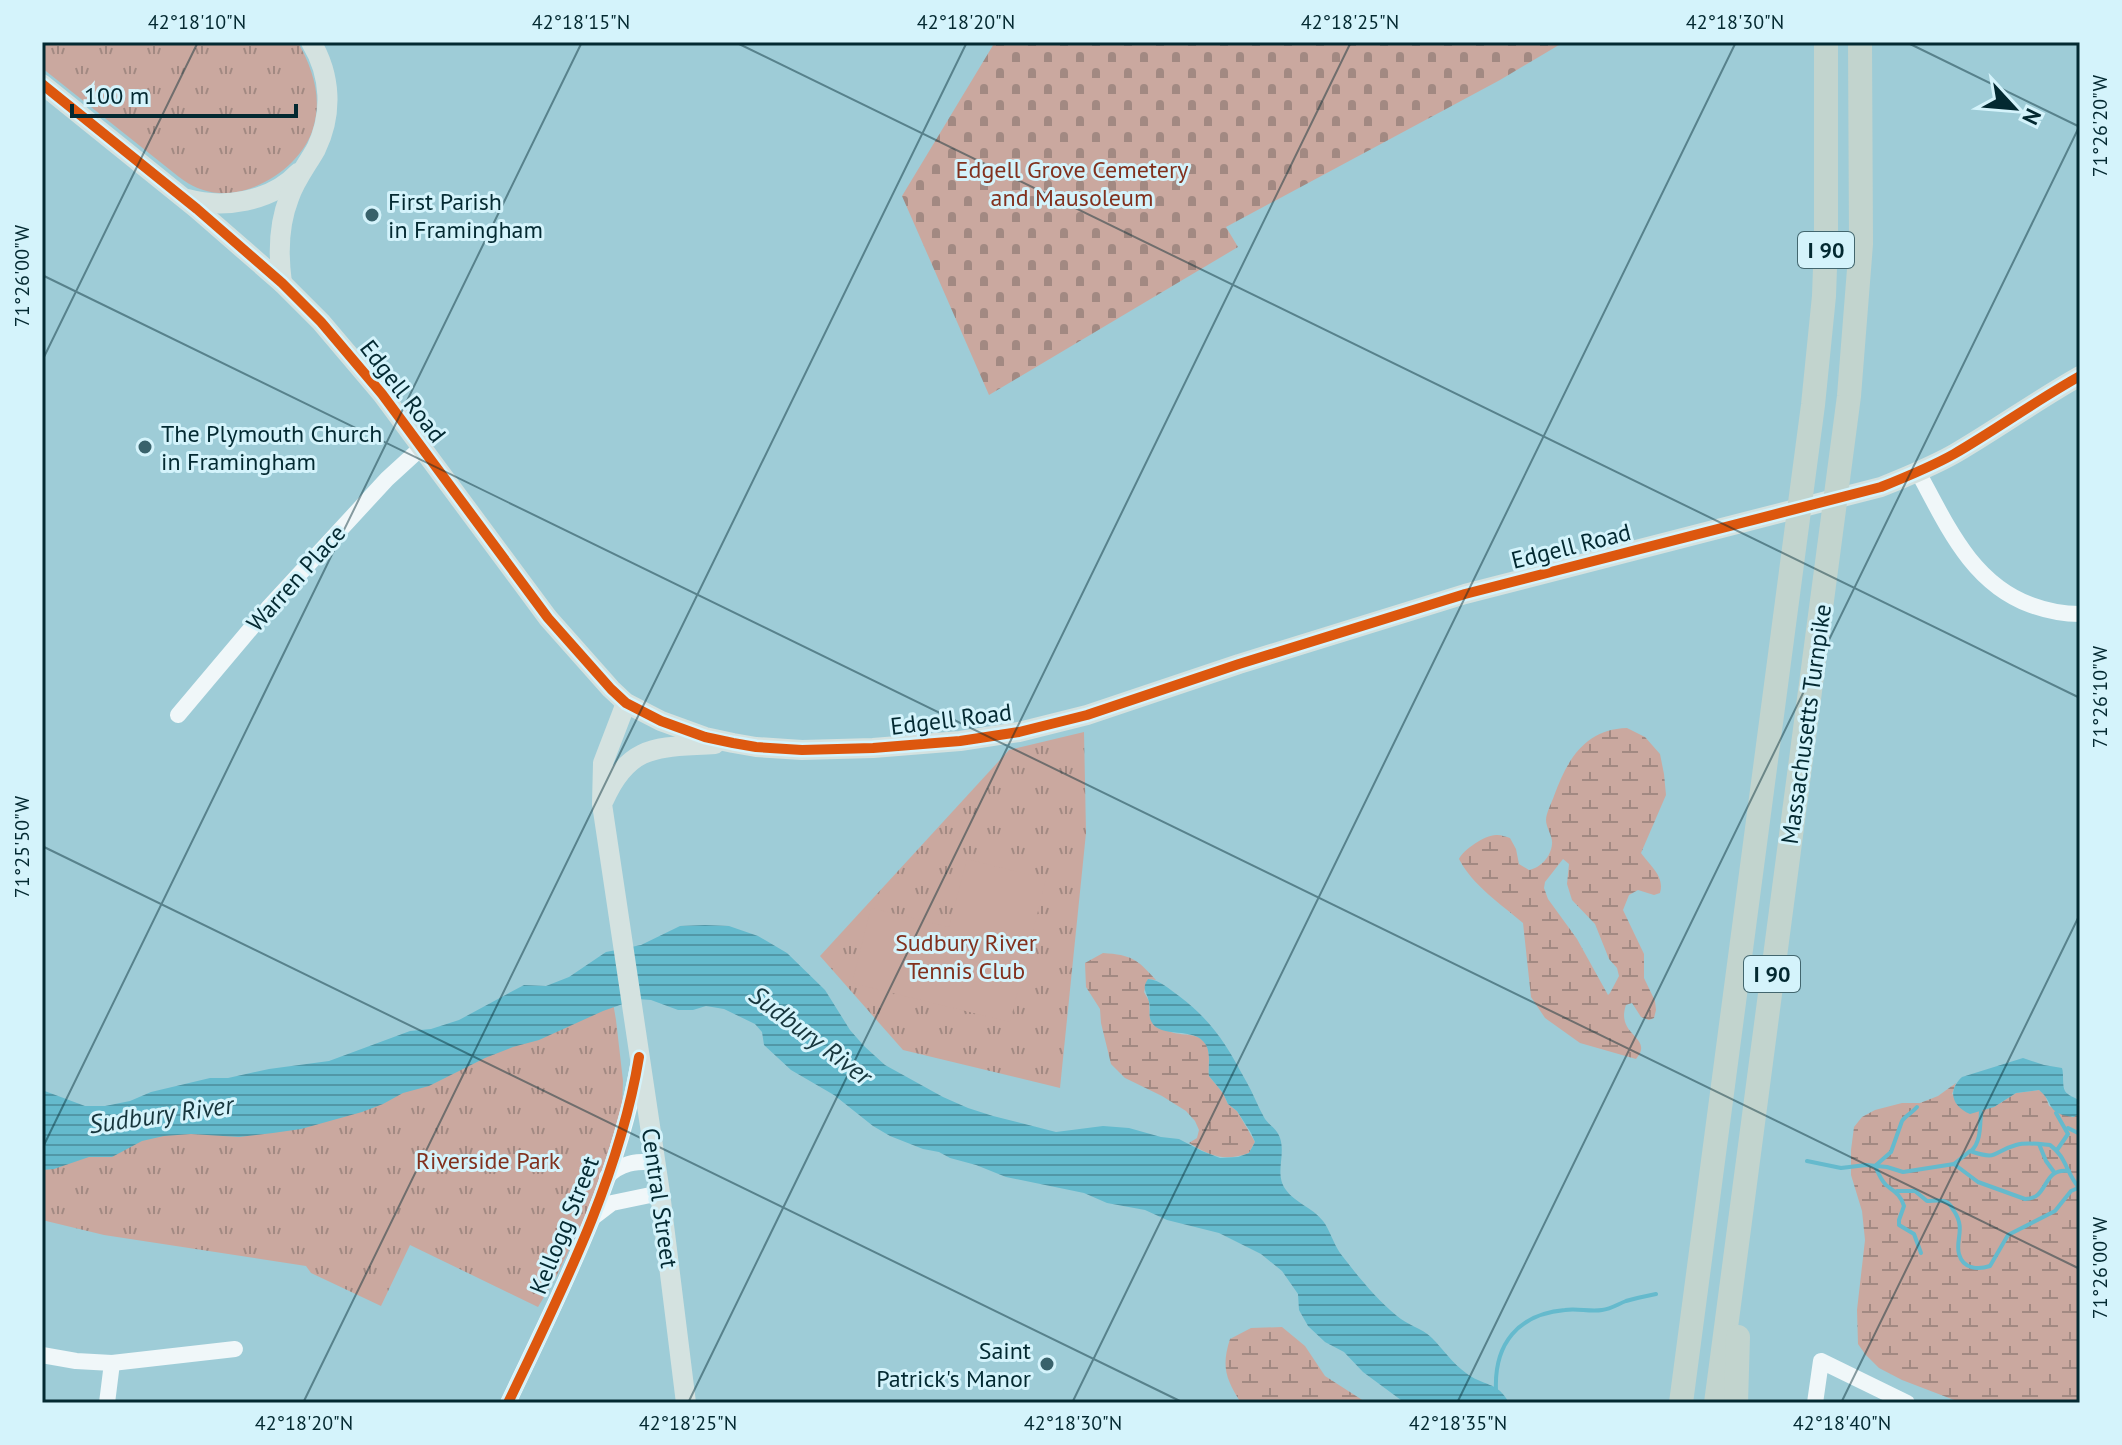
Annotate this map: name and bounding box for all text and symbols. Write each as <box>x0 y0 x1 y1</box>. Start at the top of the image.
text: 42°18'10"N <box>148 9 246 35</box>
text: 42°18'15"N <box>532 9 630 35</box>
text: 42°18'20"N <box>917 9 1015 35</box>
text: 42°18'25"N <box>1301 9 1399 35</box>
text: 42°18'30"N <box>1686 9 1784 35</box>
scale bar <box>72 68 296 118</box>
north arrow <box>1974 68 2054 148</box>
text: 71°26'20"W <box>2087 74 2113 177</box>
text: 100 m <box>84 80 149 111</box>
text: N <box>2016 104 2048 129</box>
park label: Edgell Grove Cemetery and Mausoleum <box>956 154 1188 213</box>
place label: First Parish in Framingham <box>388 186 543 245</box>
marker: First Parish in Framingham <box>363 206 381 224</box>
text: 71°26'00"W <box>9 224 35 327</box>
road number: I 90 <box>1798 232 1854 268</box>
street label: Edgell Road <box>353 333 453 449</box>
place label: The Plymouth Church in Framingham <box>161 418 383 477</box>
marker: The Plymouth Church in Framingham <box>136 438 154 456</box>
street label: Edgell Road <box>1508 516 1634 576</box>
street label: Warren Place <box>240 518 352 638</box>
street label: Massachusetts Turnpike <box>1774 602 1838 846</box>
text: 71°26'10"W <box>2087 645 2113 748</box>
street label: Edgell Road <box>889 696 1013 742</box>
text: 71°25'50"W <box>9 795 35 898</box>
park label: Sudbury River Tennis Club <box>895 927 1037 986</box>
road number: I 90 <box>1744 956 1800 992</box>
water label: Sudbury River <box>743 978 880 1093</box>
water label: Sudbury River <box>87 1087 237 1140</box>
street label: Central Street <box>635 1126 685 1270</box>
park label: Riverside Park <box>416 1145 561 1176</box>
street label: Kellogg Street <box>522 1151 606 1299</box>
text: 71°26'00"W <box>2087 1216 2113 1319</box>
place label: Saint Patrick's Manor <box>876 1335 1031 1394</box>
marker: Saint Patrick's Manor <box>1038 1355 1056 1373</box>
text: 42°18'20"N <box>255 1410 353 1436</box>
text: 42°18'25"N <box>639 1410 737 1436</box>
text: 42°18'30"N <box>1024 1410 1122 1436</box>
text: 42°18'35"N <box>1409 1410 1507 1436</box>
text: 42°18'40"N <box>1793 1410 1891 1436</box>

